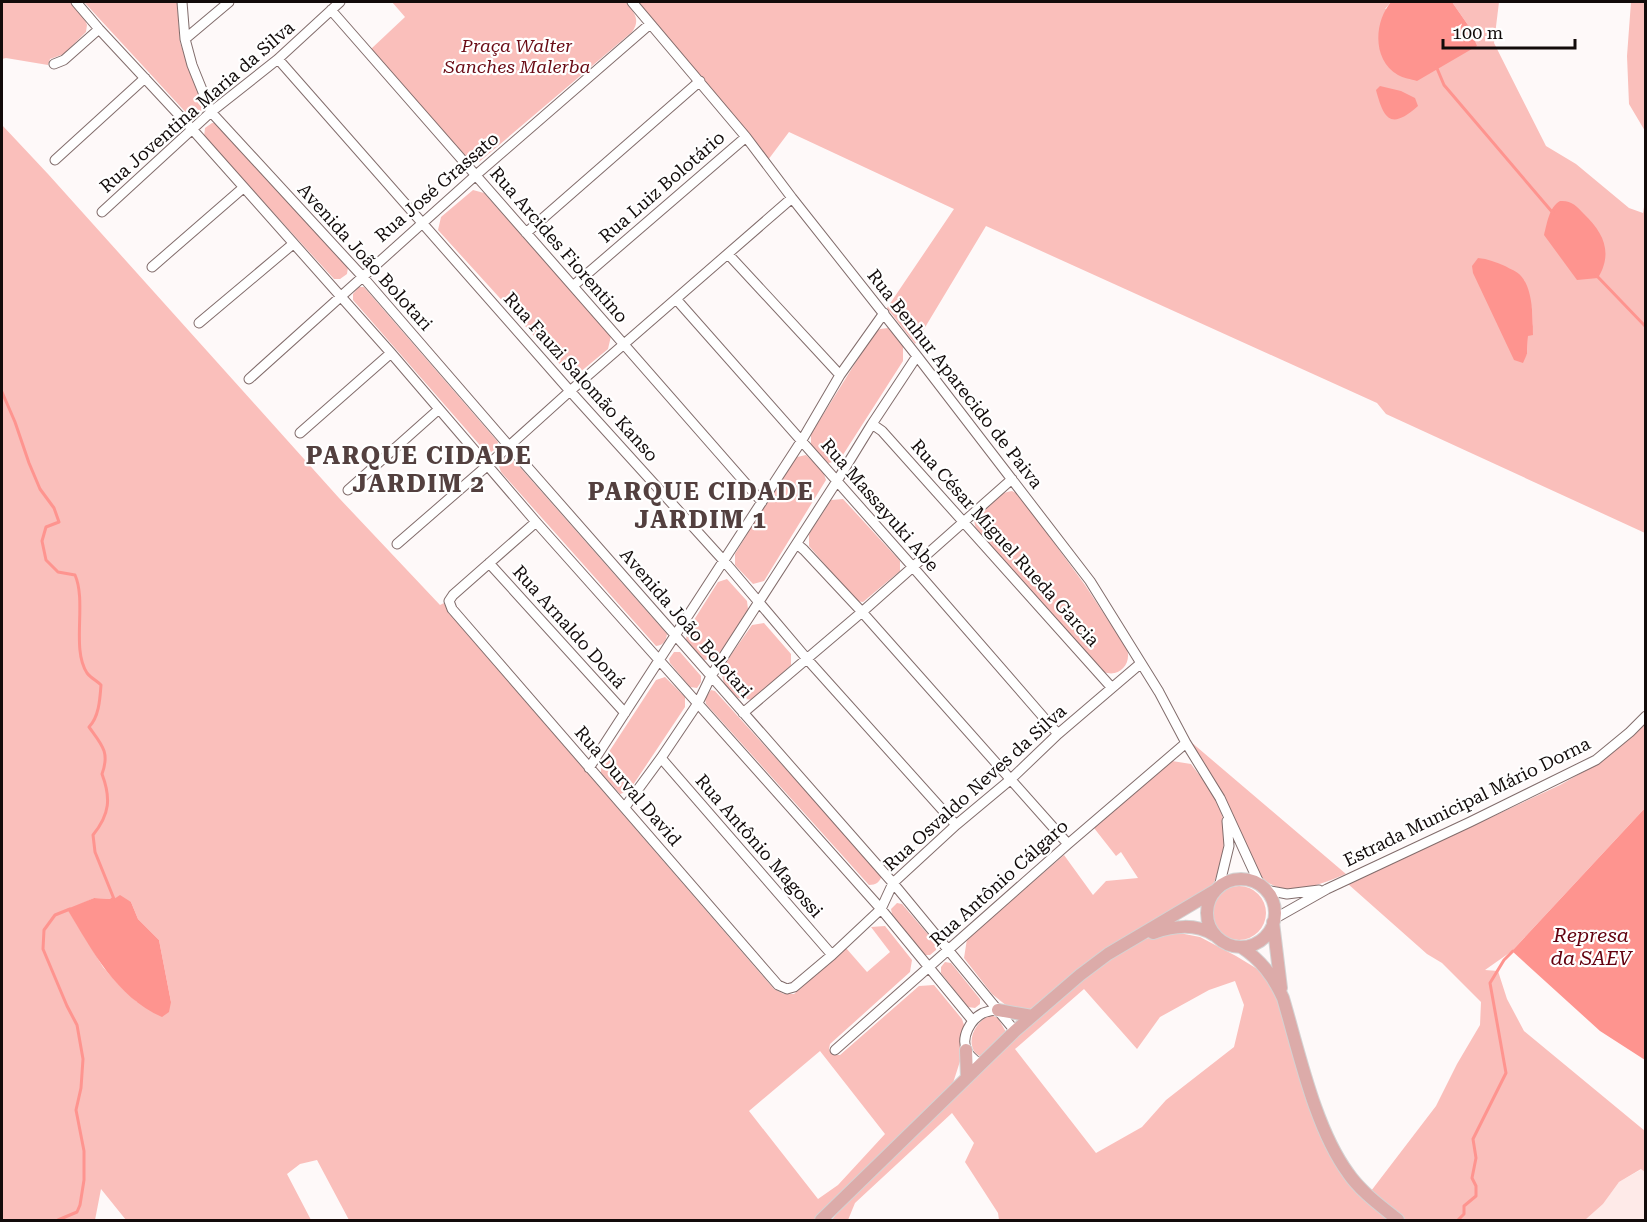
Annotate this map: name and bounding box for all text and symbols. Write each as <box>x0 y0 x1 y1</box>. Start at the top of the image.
scale bar <box>1443 12 1575 50</box>
street label: Rua Joventina Maria da Silva <box>95 16 298 197</box>
text: 100 m <box>1452 22 1503 43</box>
park label: Praça Walter Sanches Malerba <box>443 35 590 77</box>
street label: Rua Luiz Bolotário <box>595 126 729 247</box>
street label: Rua José Grassato <box>371 127 503 246</box>
street label: Rua Arcides Fiorentino <box>486 163 633 327</box>
street label: Avenida João Bolotari <box>294 179 437 335</box>
street label: Rua Benhur Aparecido de Paiva <box>863 265 1048 493</box>
street label: Rua Fauzi Salomão Kanso <box>500 288 663 466</box>
street label: Rua Massayuki Abe <box>817 434 944 575</box>
street label: Rua César Miguel Rueda Garcia <box>907 435 1104 651</box>
district label: PARQUE CIDADE JARDIM 2 <box>306 442 532 498</box>
district label: PARQUE CIDADE JARDIM 1 <box>588 478 814 534</box>
street label: Avenida João Bolotari <box>616 544 757 702</box>
street label: Rua Arnaldo Doná <box>509 561 630 693</box>
street label: Rua Osvaldo Neves da Silva <box>879 700 1070 875</box>
street label: Rua Durval David <box>571 722 686 850</box>
street label: Estrada Municipal Mário Dorna <box>1340 732 1594 871</box>
street label: Rua Antônio Magossi <box>692 770 827 922</box>
street label: Rua Antônio Cálgaro <box>925 815 1072 950</box>
water label: Represa da SAEV <box>1551 923 1633 970</box>

